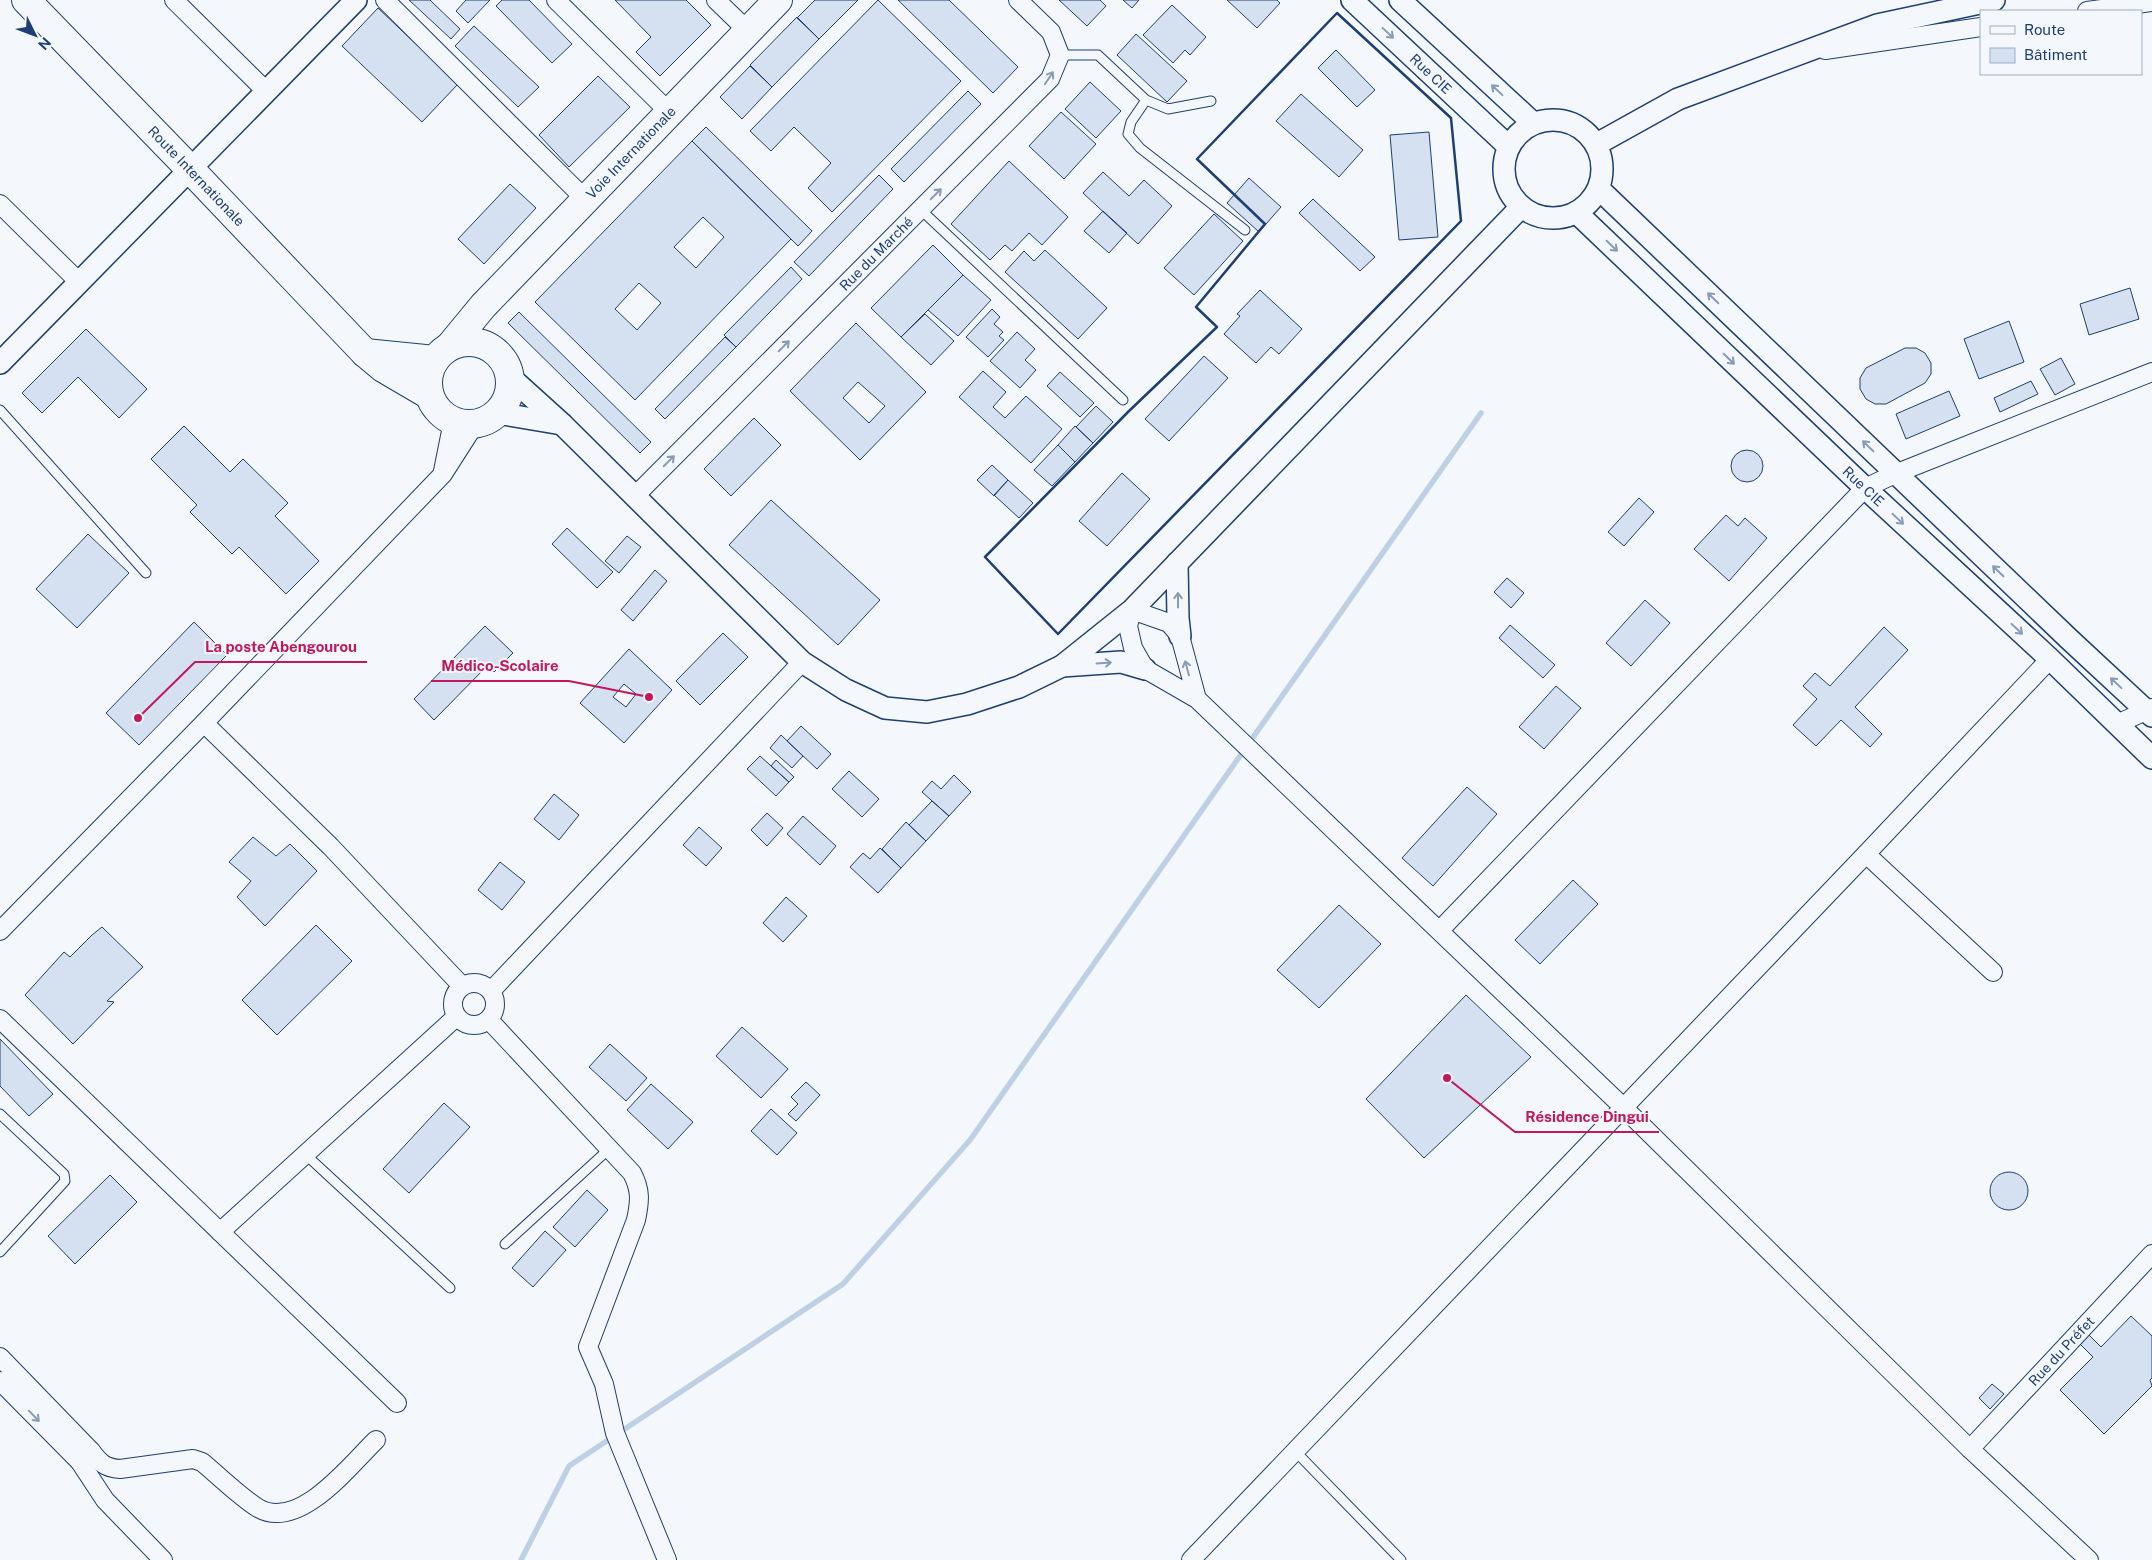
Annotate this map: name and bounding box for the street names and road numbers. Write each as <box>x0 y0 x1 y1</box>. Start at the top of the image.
street label: Rue CIE <box>1407 51 1455 97</box>
street label: Voie Internationale <box>583 103 679 202</box>
street label: Route Internationale <box>145 123 248 229</box>
street label: Rue du Marché <box>836 213 916 294</box>
street label: Rue CIE <box>1839 463 1888 510</box>
street label: Rue du Préfet <box>2025 1313 2098 1389</box>

